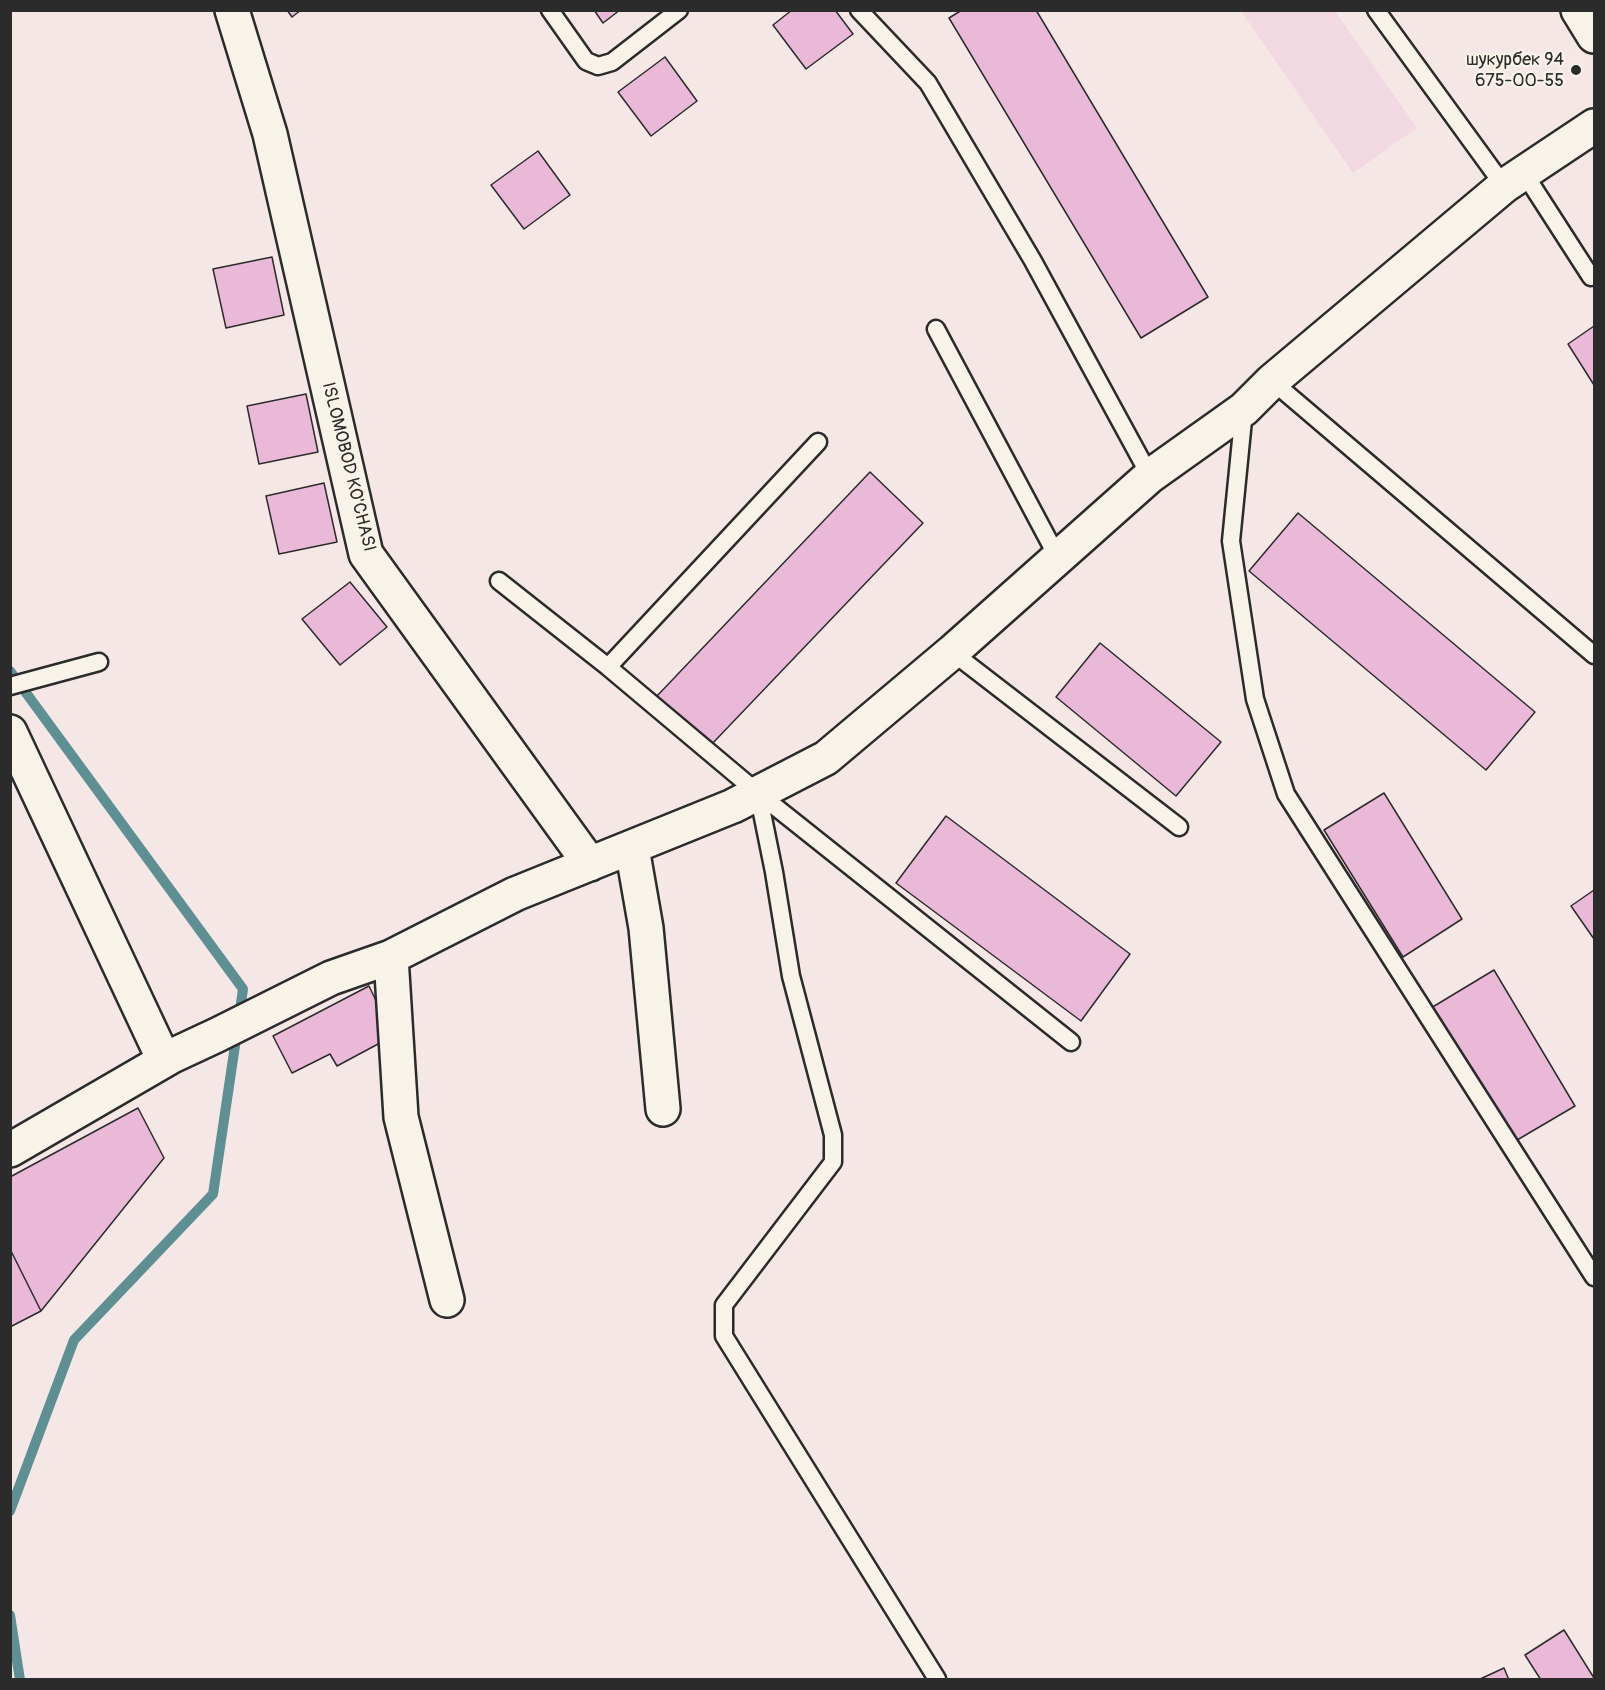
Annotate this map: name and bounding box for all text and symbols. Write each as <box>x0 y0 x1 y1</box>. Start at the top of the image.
place label: шукурбек 94 675-00-55 <box>1466 49 1564 92</box>
marker: шукурбек 94 675-00-55 <box>1569 63 1583 77</box>
street label: ISLOMOBOD KO'CHASI <box>316 380 380 554</box>

